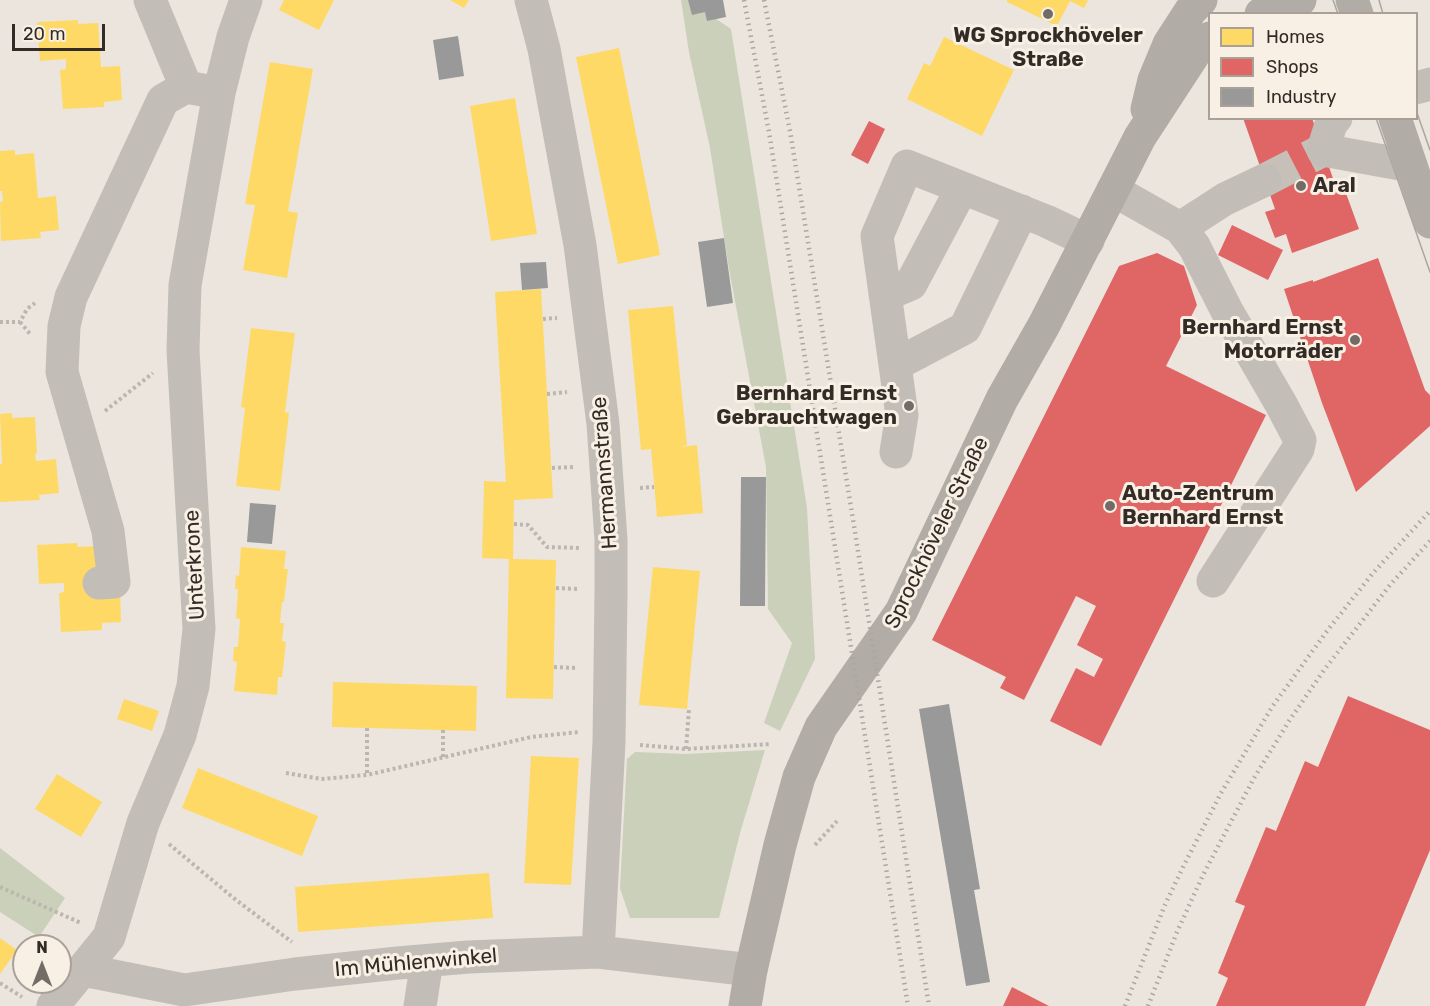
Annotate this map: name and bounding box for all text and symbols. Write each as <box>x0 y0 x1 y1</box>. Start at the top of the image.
marker: WG Sprockhöveler Straße <box>1041 7 1055 21</box>
scale bar <box>15 12 108 50</box>
legend <box>1208 12 1418 120</box>
text: 20 m <box>23 23 65 45</box>
place label: WG Sprockhöveler Straße <box>953 23 1143 73</box>
text: Homes <box>1266 26 1324 48</box>
text: Shops <box>1266 56 1318 78</box>
text: Industry <box>1266 86 1336 108</box>
place label: Aral <box>1313 173 1356 199</box>
marker: Aral <box>1294 179 1308 193</box>
place label: Bernhard Ernst Motorräder <box>1182 315 1343 365</box>
marker: Bernhard Ernst Motorräder <box>1348 333 1362 347</box>
place label: Bernhard Ernst Gebrauchtwagen <box>716 381 897 431</box>
street label: Hermannstraße <box>587 396 623 550</box>
marker: Bernhard Ernst Gebrauchtwagen <box>902 399 916 413</box>
street label: Sprockhöveler Straße <box>880 433 994 633</box>
place label: Auto-Zentrum Bernhard Ernst <box>1122 481 1283 531</box>
marker: Auto-Zentrum Bernhard Ernst <box>1103 499 1117 513</box>
street label: Unterkrone <box>180 509 210 621</box>
north arrow <box>12 934 72 994</box>
text: N <box>36 938 48 957</box>
street label: Im Mühlenwinkel <box>334 943 498 983</box>

